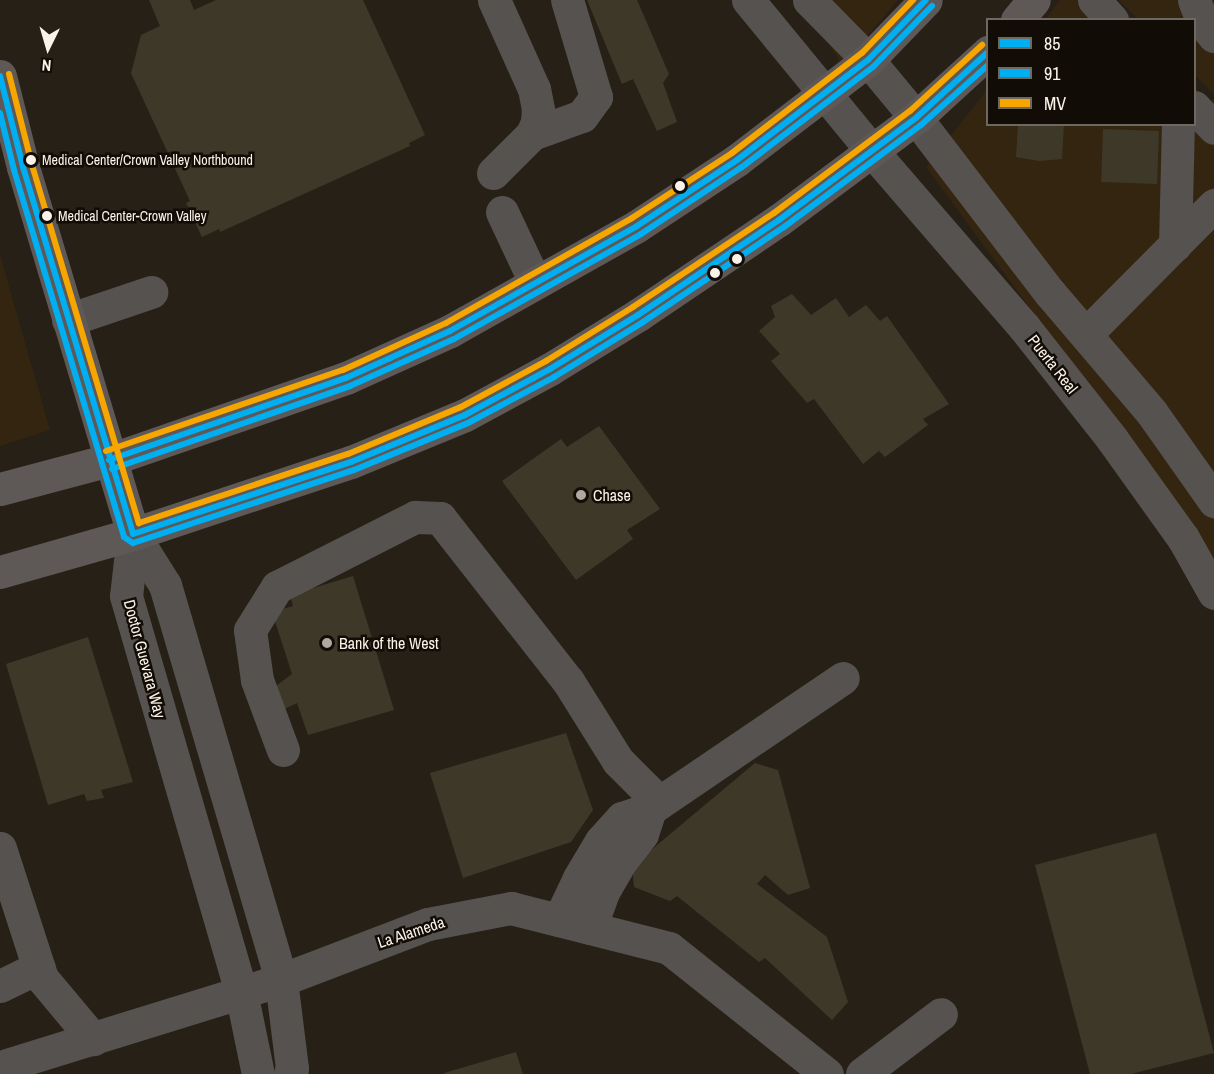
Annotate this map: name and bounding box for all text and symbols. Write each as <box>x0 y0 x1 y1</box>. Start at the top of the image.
north arrow <box>18 18 78 78</box>
legend <box>986 18 1196 126</box>
text: 85 <box>1044 31 1060 56</box>
text: N <box>41 55 52 77</box>
text: 91 <box>1044 61 1060 86</box>
text: MV <box>1044 91 1066 116</box>
place label: Medical Center/Crown Valley Northbound <box>42 152 253 168</box>
marker: Medical Center/Crown Valley Northbound <box>25 154 37 166</box>
unlabelled marker <box>674 180 686 192</box>
place label: Medical Center-Crown Valley <box>58 208 206 224</box>
marker: Medical Center-Crown Valley <box>41 210 53 222</box>
unlabelled marker <box>731 253 743 265</box>
unlabelled marker <box>709 267 721 279</box>
street label: Puerta Real <box>1024 331 1082 397</box>
place label: Chase <box>593 485 631 505</box>
marker: Chase <box>574 488 588 502</box>
street label: Doctor Guevara Way <box>120 598 170 720</box>
place label: Bank of the West <box>339 633 439 653</box>
marker: Bank of the West <box>320 636 334 650</box>
street label: La Alameda <box>375 912 447 952</box>

